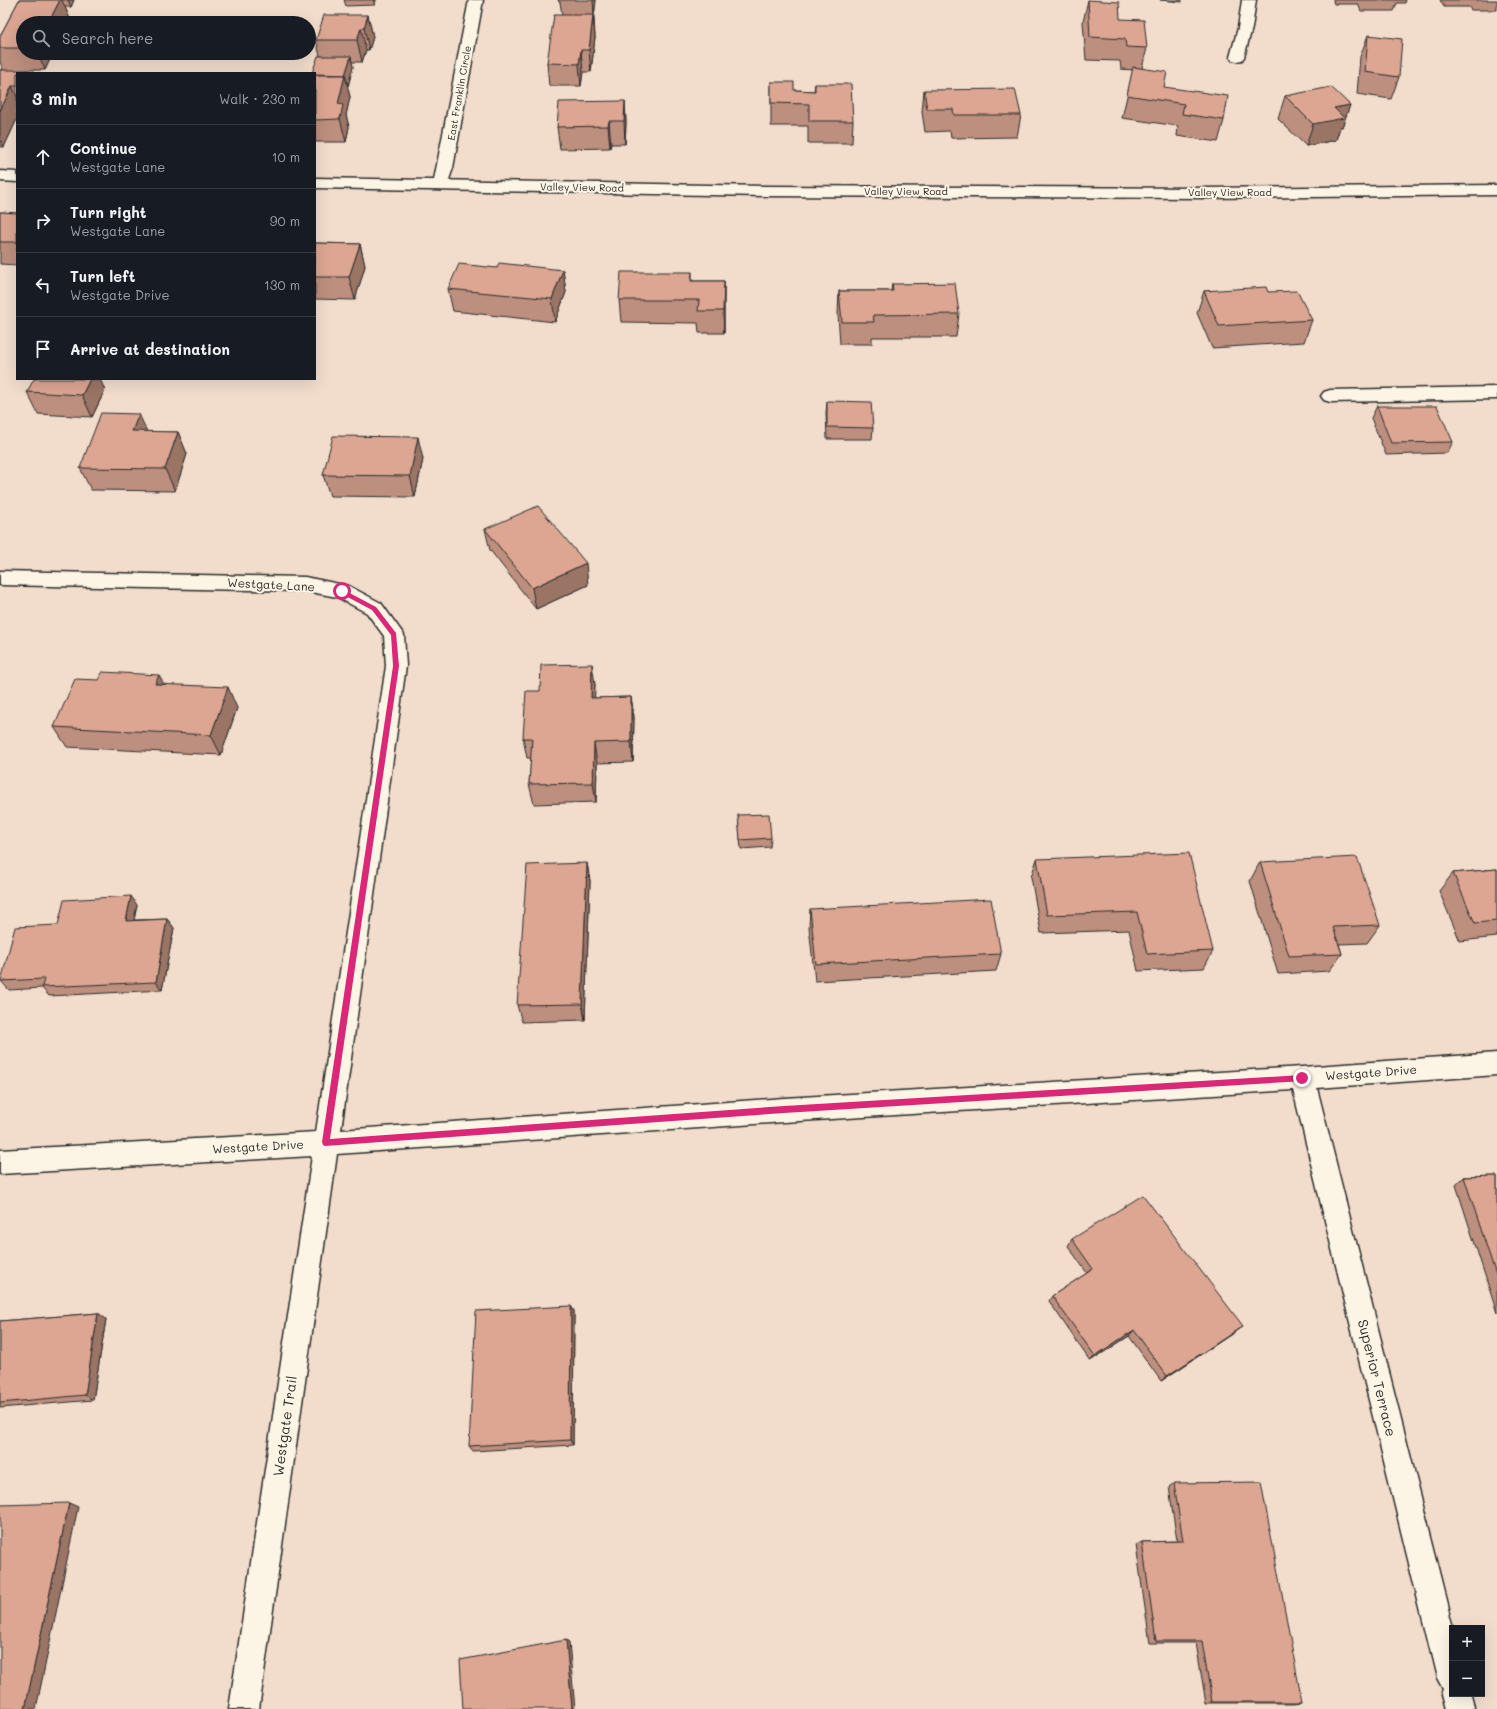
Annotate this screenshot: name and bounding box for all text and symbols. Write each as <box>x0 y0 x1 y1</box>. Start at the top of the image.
search box <box>16 16 316 60</box>
icon: search <box>30 27 52 49</box>
text: Search here <box>62 28 153 48</box>
street label: East Franklin Circle <box>444 44 474 142</box>
text: 3 min <box>32 87 77 109</box>
text: Walk · 230 m <box>219 90 300 107</box>
text: Continue <box>70 138 137 158</box>
icon: ahead <box>32 146 54 168</box>
text: 10 m <box>272 148 300 165</box>
text: Westgate Lane <box>70 158 165 175</box>
street label: Valley View Road <box>540 179 624 195</box>
street label: Valley View Road <box>864 184 948 198</box>
street label: Valley View Road <box>1188 185 1272 199</box>
text: Turn right <box>70 202 147 222</box>
icon: right <box>32 210 54 232</box>
text: 90 m <box>270 212 300 229</box>
text: Westgate Lane <box>70 222 165 239</box>
text: Turn left <box>70 266 135 286</box>
icon: left <box>32 274 54 296</box>
text: 130 m <box>264 276 300 293</box>
text: Westgate Drive <box>70 286 169 303</box>
icon: arrive <box>32 338 54 360</box>
text: Arrive at destination <box>70 339 230 359</box>
street label: Westgate Lane <box>227 574 315 594</box>
route start <box>333 582 351 600</box>
street label: Westgate Drive <box>1325 1061 1417 1083</box>
route end <box>1293 1069 1311 1087</box>
street label: Westgate Drive <box>212 1136 304 1156</box>
street label: Superior Terrace <box>1354 1317 1401 1438</box>
street label: Westgate Trail <box>268 1374 301 1477</box>
map controls <box>1449 1625 1485 1697</box>
button: + <box>1449 1625 1485 1661</box>
button: − <box>1449 1661 1485 1697</box>

